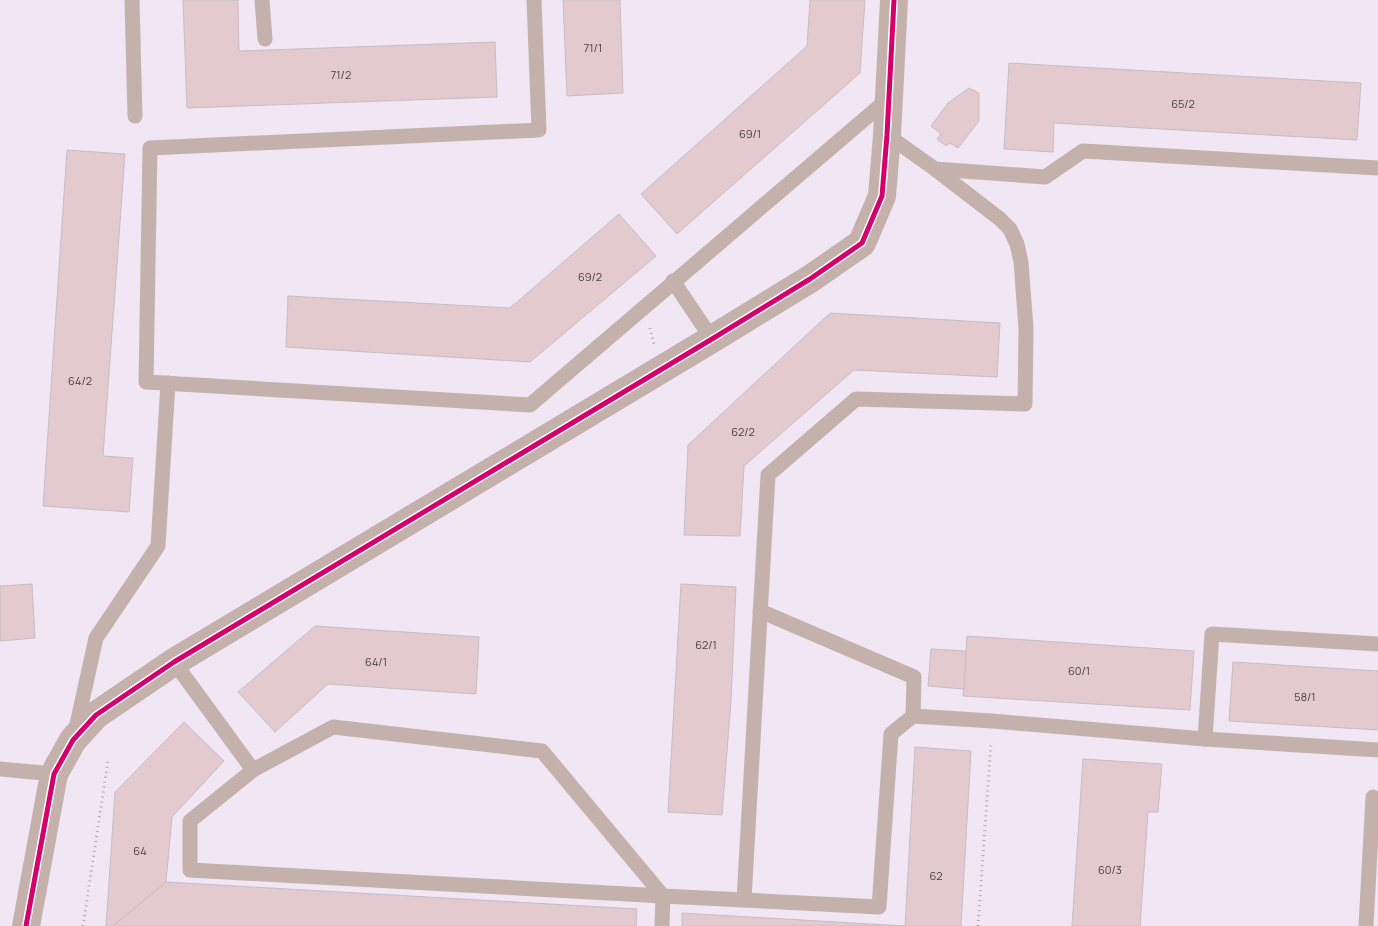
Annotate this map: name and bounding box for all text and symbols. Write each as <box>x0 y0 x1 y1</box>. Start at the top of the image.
house number: 71/1 <box>584 40 602 55</box>
house number: 71/2 <box>331 67 351 82</box>
house number: 65/2 <box>1171 96 1195 111</box>
house number: 69/1 <box>739 126 761 141</box>
house number: 69/2 <box>578 269 602 284</box>
house number: 64/2 <box>68 373 92 388</box>
house number: 62/2 <box>731 424 755 439</box>
house number: 62/1 <box>695 637 717 652</box>
house number: 64/1 <box>365 654 387 669</box>
house number: 60/1 <box>1068 663 1090 678</box>
house number: 58/1 <box>1294 689 1316 704</box>
house number: 64 <box>133 843 147 858</box>
house number: 60/3 <box>1098 862 1122 877</box>
house number: 62 <box>929 868 943 883</box>

